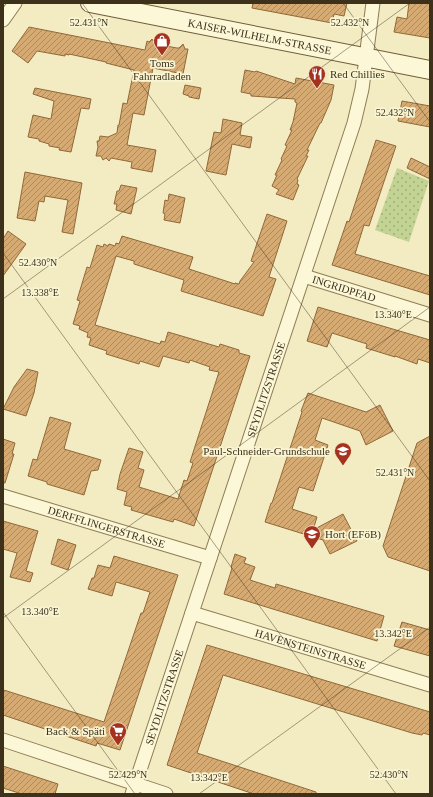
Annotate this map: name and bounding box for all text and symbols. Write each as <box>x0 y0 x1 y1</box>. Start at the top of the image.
street label: KAISER-WILHELM-STRASSE <box>187 16 333 57</box>
text: 52.431°N <box>70 17 108 28</box>
text: 52.432°N <box>331 17 369 28</box>
shop icon: Toms Fahrradladen <box>152 31 172 56</box>
place label: Toms Fahrradladen <box>133 57 192 82</box>
restaurant icon: Red Chillies <box>307 64 327 89</box>
place label: Red Chillies <box>330 68 385 80</box>
text: 52.432°N <box>376 107 414 118</box>
text: 52.430°N <box>19 257 57 268</box>
street label: INGRIDPFAD <box>311 273 377 304</box>
text: 13.338°E <box>21 287 59 298</box>
text: 13.340°E <box>374 309 412 320</box>
street label: SEYDLITZSTRASSE <box>244 340 287 439</box>
school or university icon: Paul-Schneider-Grundschule <box>333 441 353 466</box>
place label: Paul-Schneider-Grundschule <box>203 445 330 457</box>
text: 52.431°N <box>376 467 414 478</box>
street label: DERFFLINGERSTRASSE <box>46 504 167 550</box>
school or university icon: Hort (EFöB) <box>302 524 322 549</box>
place label: Hort (EFöB) <box>325 528 381 541</box>
text: 13.340°E <box>21 606 59 617</box>
street label: HAVENSTEINSTRASSE <box>254 626 368 671</box>
text: 13.342°E <box>374 628 412 639</box>
street label: SEYDLITZSTRASSE <box>143 648 185 746</box>
supermarket icon: Back & Späti <box>108 721 128 746</box>
place label: Back & Späti <box>46 725 105 737</box>
text: 52.429°N <box>109 769 147 780</box>
text: 52.430°N <box>370 769 408 780</box>
text: 13.342°E <box>190 772 228 783</box>

